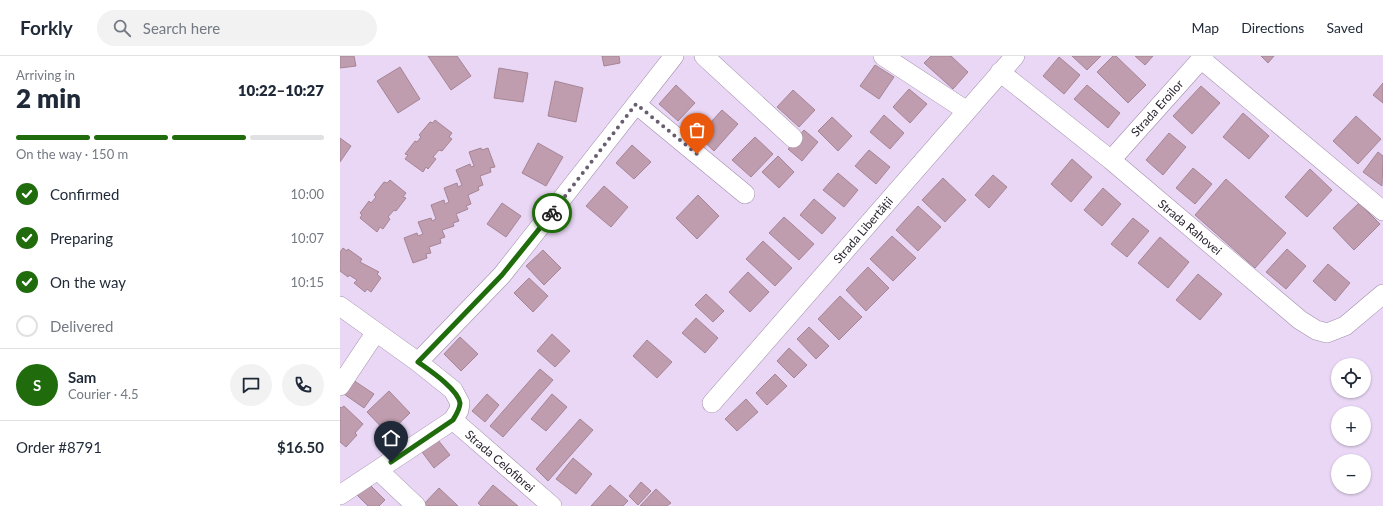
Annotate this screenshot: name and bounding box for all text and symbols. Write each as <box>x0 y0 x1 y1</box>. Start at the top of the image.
search box <box>97 10 377 46</box>
text: Forkly <box>20 16 73 39</box>
icon: search <box>111 17 133 39</box>
text: Search here <box>143 19 220 37</box>
text: Map <box>1192 19 1219 36</box>
text: Directions <box>1241 19 1304 36</box>
text: Saved <box>1326 19 1363 36</box>
text: Arriving in <box>16 67 75 83</box>
street label: Strada Eroilor <box>1128 76 1187 139</box>
text: 10:22–10:27 <box>238 81 324 99</box>
text: 2 min <box>16 82 81 114</box>
pin <box>680 113 714 154</box>
icon: bag <box>686 119 708 141</box>
text: On the way · 150 m <box>16 146 128 162</box>
icon: check <box>16 183 38 205</box>
text: Confirmed <box>50 185 119 203</box>
text: 10:00 <box>291 186 324 202</box>
courier <box>532 193 572 233</box>
street label: Strada Libertății <box>830 194 896 266</box>
street label: Strada Rahovei <box>1155 196 1225 258</box>
icon: bike <box>541 202 563 224</box>
icon: check <box>16 227 38 249</box>
text: Preparing <box>50 229 113 247</box>
text: 10:07 <box>291 230 324 246</box>
icon: check <box>16 271 38 293</box>
text: On the way <box>50 273 126 291</box>
text: 10:15 <box>291 274 324 290</box>
text: Delivered <box>50 317 113 335</box>
map controls <box>1331 358 1371 494</box>
button: locate <box>1331 358 1371 398</box>
button: chat <box>230 364 272 406</box>
button: phone <box>282 364 324 406</box>
text: Sam <box>68 368 96 386</box>
text: S <box>33 376 41 394</box>
text: Courier · 4.5 <box>68 386 139 402</box>
button: + <box>1331 406 1371 446</box>
pin <box>374 421 408 462</box>
icon: home <box>380 427 402 449</box>
street label: Strada Celofibrei <box>462 427 538 495</box>
text: Order #8791 <box>16 438 102 456</box>
text: $16.50 <box>277 438 324 456</box>
button: − <box>1331 454 1371 494</box>

